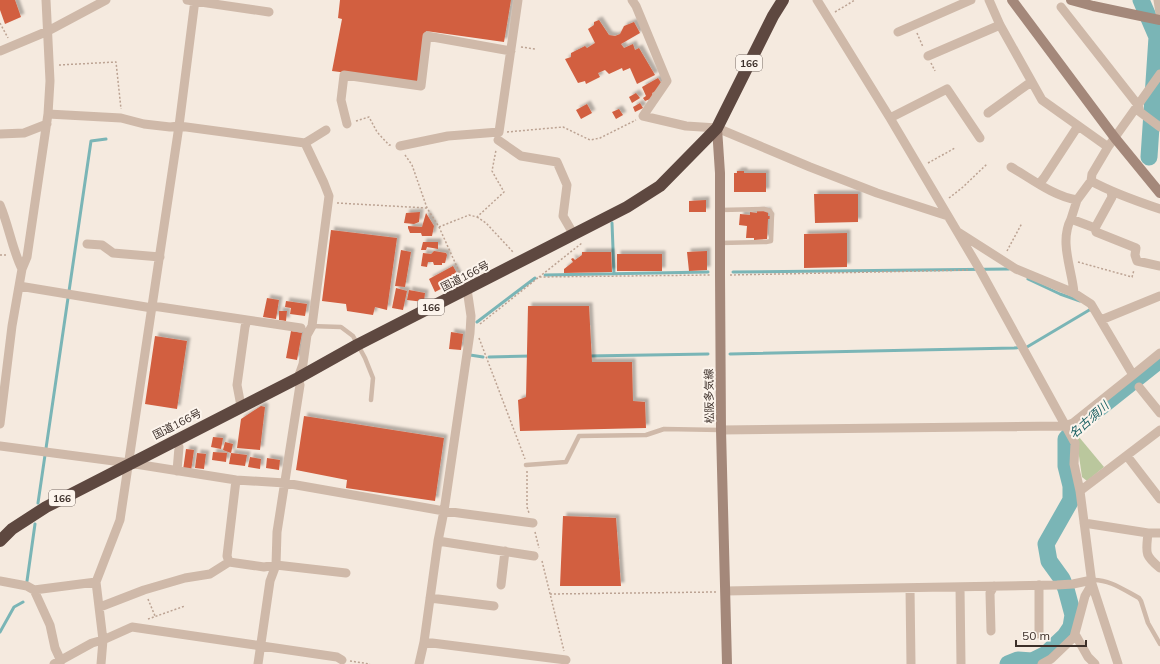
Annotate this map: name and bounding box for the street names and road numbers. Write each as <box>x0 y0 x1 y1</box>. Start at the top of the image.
road number: 166 <box>736 55 762 71</box>
street label: 国道166号 <box>438 258 492 294</box>
road number: 166 <box>418 299 444 315</box>
street label: 松阪多気線 <box>702 368 716 424</box>
street label: 国道166号 <box>150 406 204 442</box>
road number: 166 <box>49 490 75 506</box>

